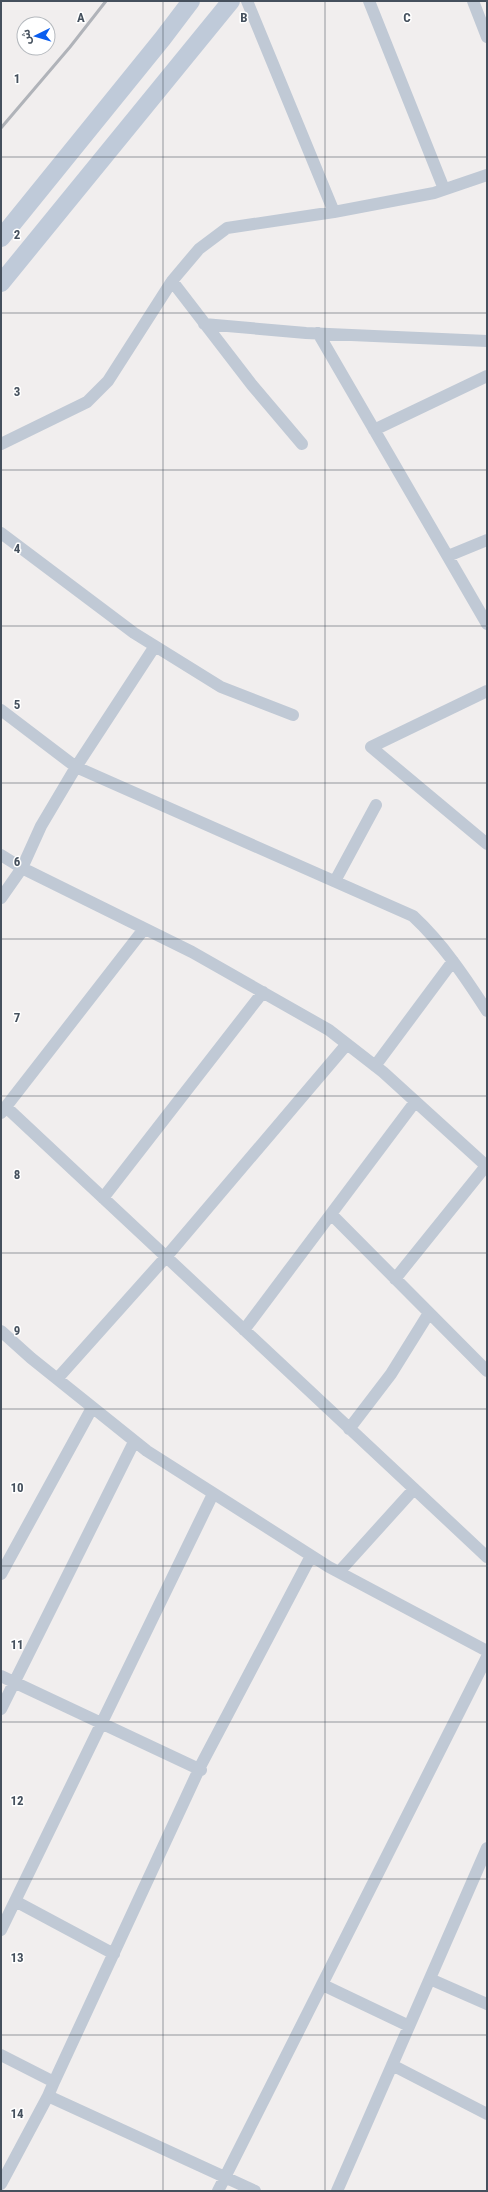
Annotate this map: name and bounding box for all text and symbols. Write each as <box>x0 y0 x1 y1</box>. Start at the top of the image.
text: A <box>77 10 85 25</box>
text: B <box>240 10 248 25</box>
text: C <box>403 10 411 25</box>
north arrow <box>16 16 56 56</box>
text: ش <box>19 29 34 45</box>
text: 1 <box>14 71 20 86</box>
text: 2 <box>14 227 21 242</box>
text: 3 <box>14 384 20 399</box>
text: 4 <box>14 541 21 556</box>
text: 5 <box>14 697 21 712</box>
text: 6 <box>14 854 21 869</box>
text: 7 <box>14 1010 21 1025</box>
text: 8 <box>14 1167 20 1182</box>
text: 9 <box>14 1323 20 1338</box>
text: 10 <box>10 1480 24 1495</box>
text: 11 <box>10 1637 24 1652</box>
text: 12 <box>10 1793 24 1808</box>
text: 13 <box>10 1950 24 1965</box>
text: 14 <box>10 2106 24 2121</box>

